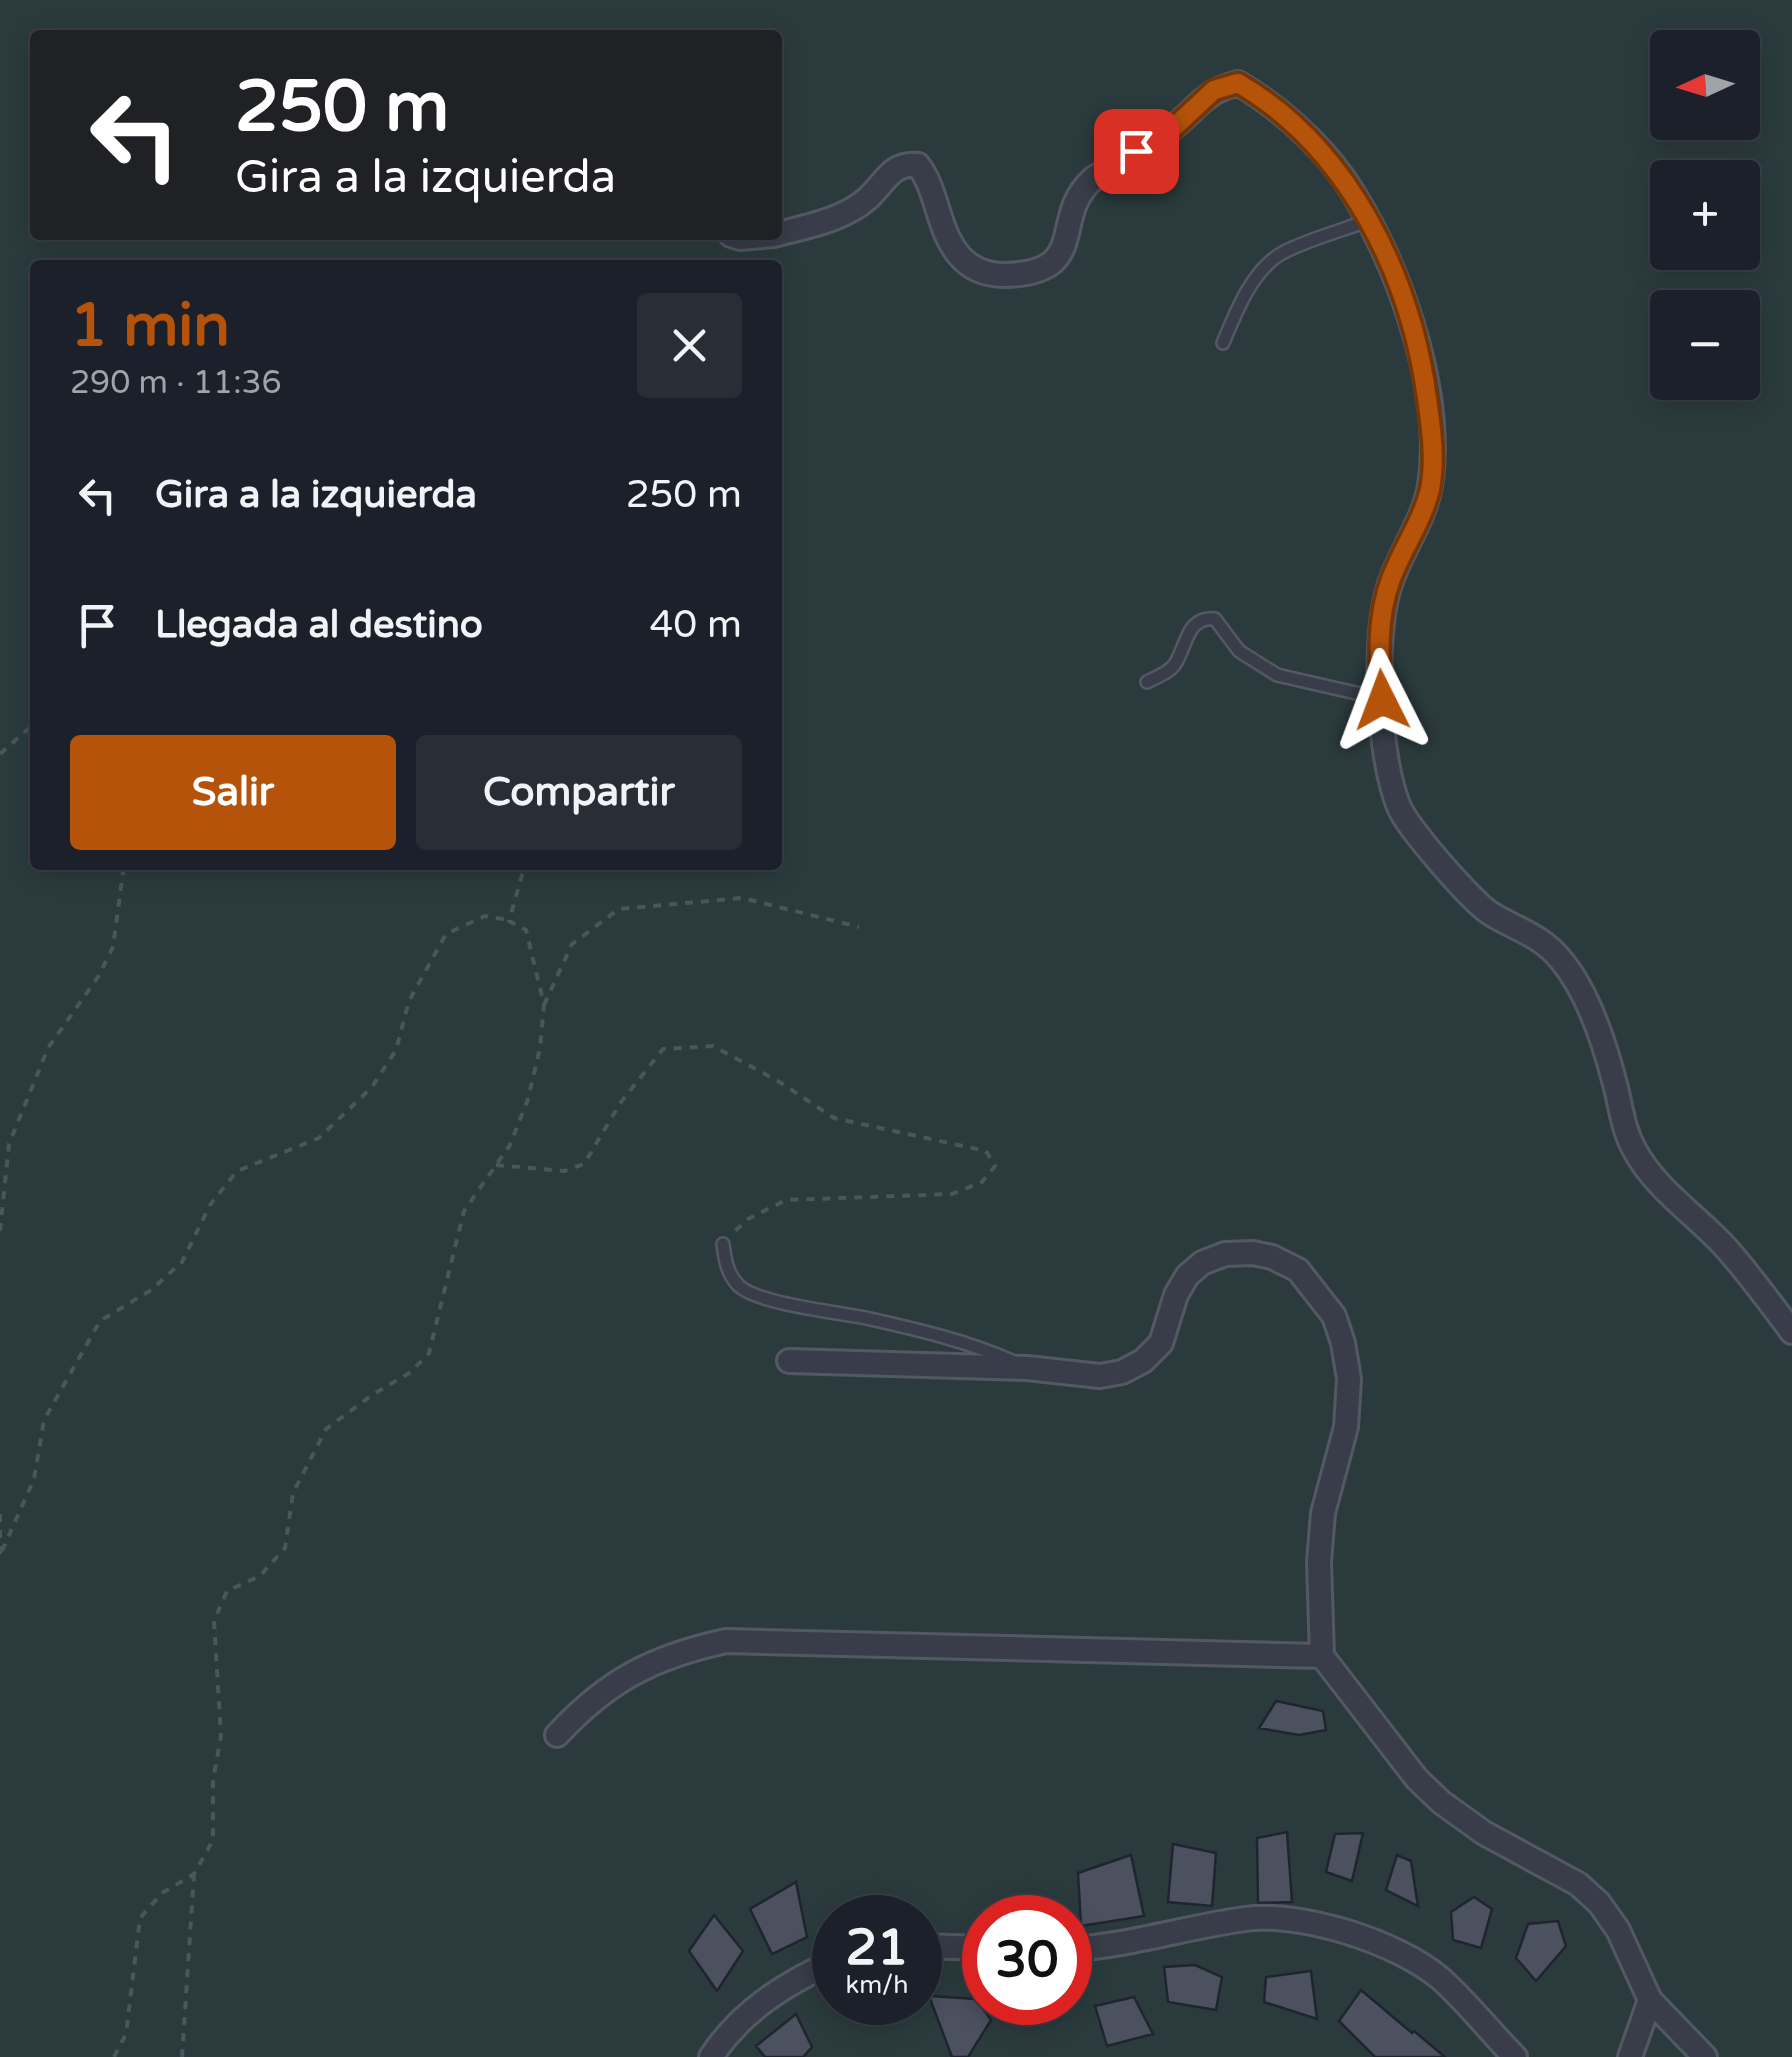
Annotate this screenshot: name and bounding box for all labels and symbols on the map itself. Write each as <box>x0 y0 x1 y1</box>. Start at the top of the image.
north arrow <box>1650 30 1760 140</box>
pin <box>1094 109 1179 194</box>
position arrow <box>1330 648 1434 752</box>
speed limit sign: 30 <box>962 1895 1092 2025</box>

